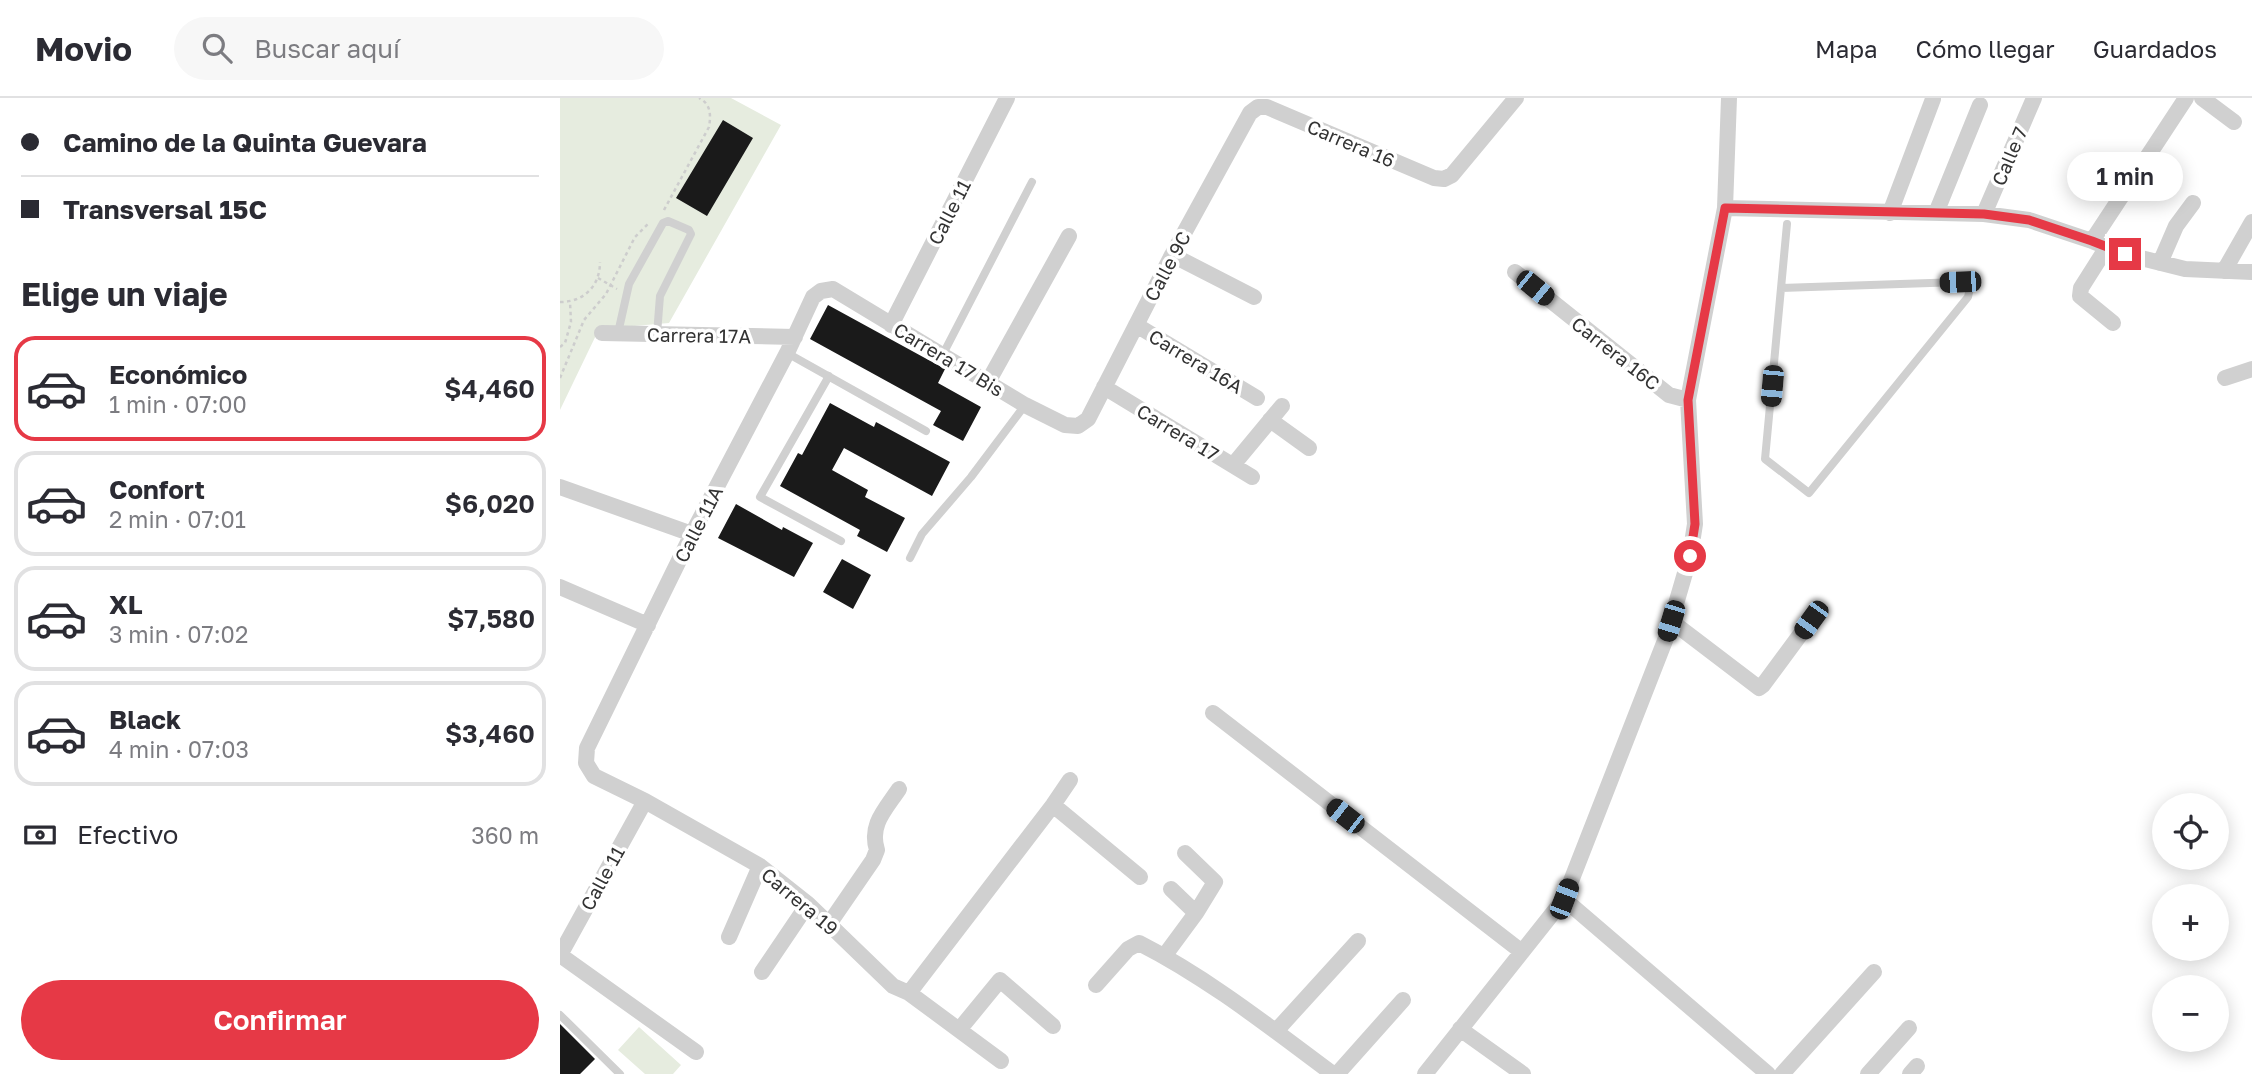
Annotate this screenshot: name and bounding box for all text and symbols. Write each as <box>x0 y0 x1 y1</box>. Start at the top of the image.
search box <box>174 17 664 80</box>
text: Movio <box>35 29 132 68</box>
icon: search <box>198 29 236 67</box>
text: Buscar aquí <box>254 33 400 64</box>
text: Mapa <box>1815 34 1878 63</box>
text: Cómo llegar <box>1916 34 2055 63</box>
text: Guardados <box>2093 34 2217 63</box>
street label: Carrera 16 <box>1304 114 1398 172</box>
street label: Calle 7 <box>1986 123 2032 189</box>
text: Camino de la Quinta Guevara <box>63 127 427 158</box>
callout: 1 min <box>2067 152 2183 202</box>
text: 1 min <box>2096 162 2154 190</box>
street label: Calle 11 <box>923 176 975 248</box>
text: Transversal 15C <box>63 194 267 225</box>
street label: Calle 9C <box>1139 227 1195 305</box>
route end <box>2109 238 2141 270</box>
car <box>1513 267 1558 309</box>
car <box>1939 271 1982 293</box>
text: Elige un viaje <box>21 275 228 313</box>
street label: Carrera 16C <box>1567 311 1665 395</box>
street label: Carrera 17 Bis <box>890 317 1008 401</box>
street label: Carrera 17A <box>647 323 751 347</box>
street label: Carrera 16A <box>1145 324 1247 398</box>
icon: car <box>25 357 88 420</box>
text: Económico <box>109 359 247 390</box>
car <box>1760 364 1785 408</box>
text: $4,460 <box>444 373 535 404</box>
text: 1 min · 07:00 <box>109 390 247 418</box>
street label: Carrera 17 <box>1133 399 1223 465</box>
icon: car <box>25 472 88 535</box>
text: Confort <box>109 474 205 505</box>
street label: Calle 11A <box>669 482 727 566</box>
text: $6,020 <box>445 488 535 519</box>
text: 2 min · 07:01 <box>109 505 246 533</box>
route start <box>1674 540 1706 572</box>
icon: car <box>25 587 88 650</box>
text: XL <box>109 589 143 620</box>
car <box>1791 597 1832 643</box>
car <box>1655 598 1688 644</box>
text: $7,580 <box>447 603 535 634</box>
text: 3 min · 07:02 <box>109 620 248 648</box>
icon: car <box>25 702 88 765</box>
text: Black <box>109 704 181 735</box>
text: $3,460 <box>445 718 535 749</box>
text: 4 min · 07:03 <box>109 735 249 763</box>
map controls <box>2152 793 2229 1052</box>
button: locate <box>2152 793 2229 870</box>
car <box>1322 795 1369 837</box>
icon: cash <box>21 816 59 854</box>
text: Efectivo <box>77 819 178 850</box>
text: 360 m <box>471 821 539 849</box>
street label: Calle 11 <box>575 842 629 914</box>
street label: Carrera 19 <box>757 862 843 940</box>
car <box>1547 876 1582 922</box>
button: + <box>2152 884 2229 961</box>
button: − <box>2152 975 2229 1052</box>
button: Confirmar <box>21 980 539 1060</box>

